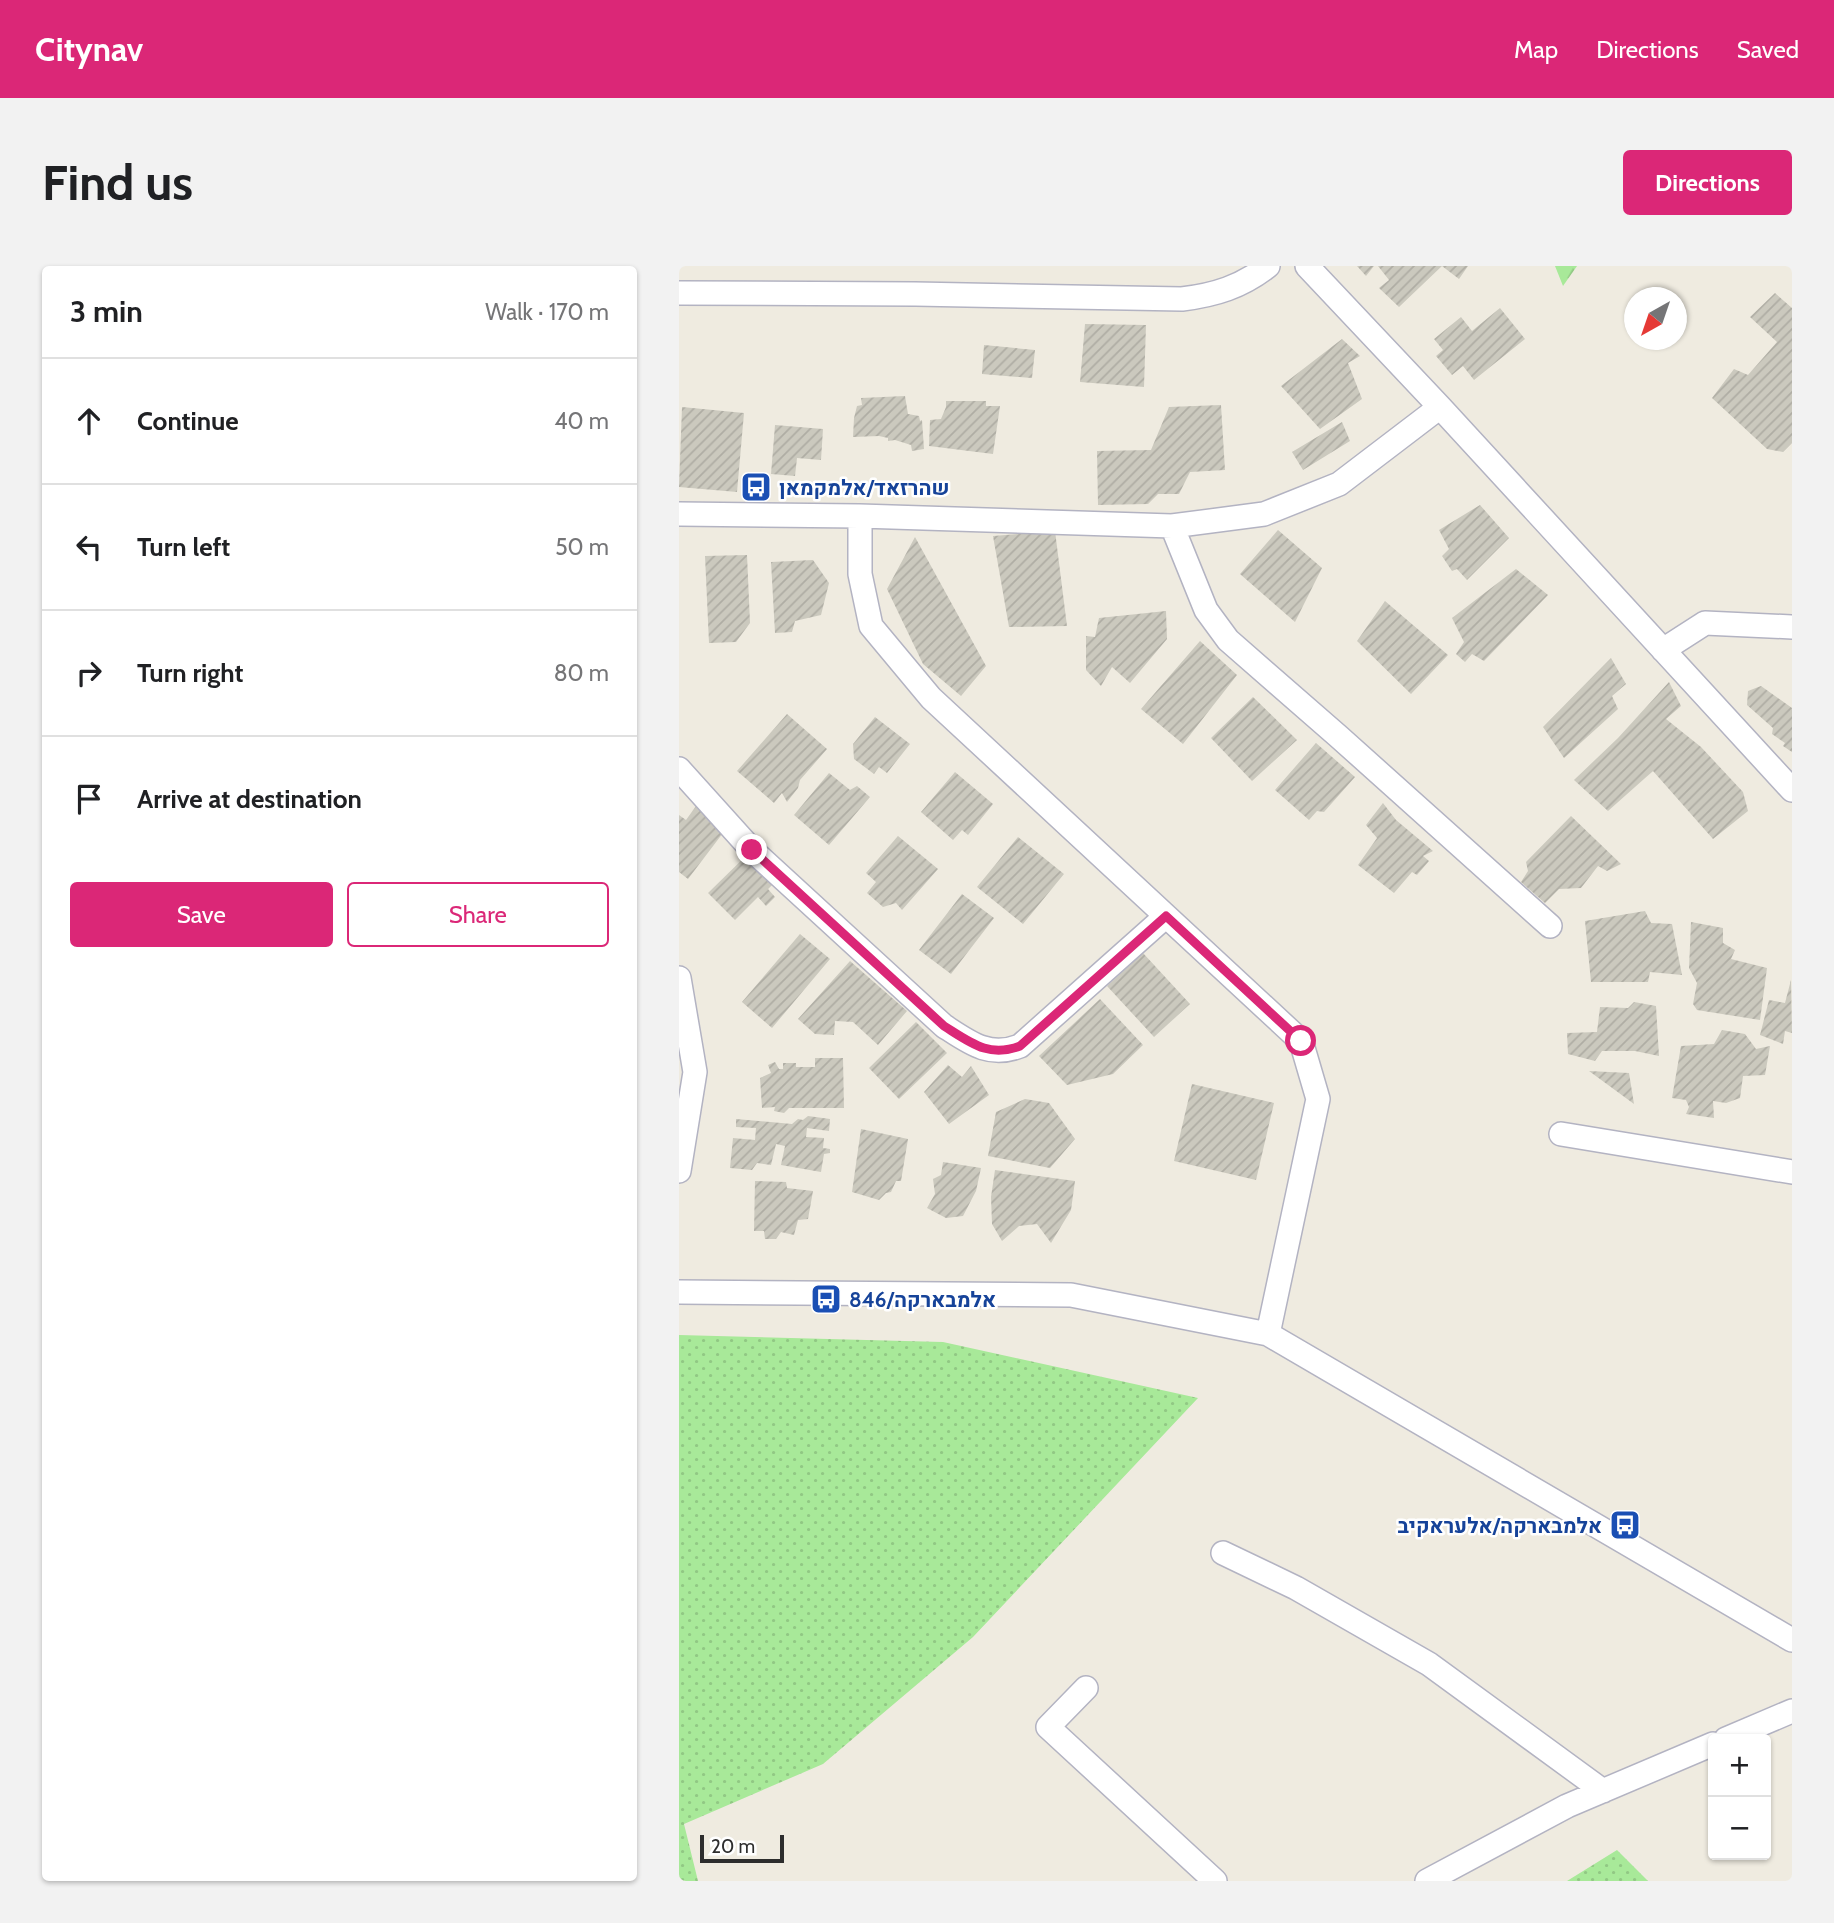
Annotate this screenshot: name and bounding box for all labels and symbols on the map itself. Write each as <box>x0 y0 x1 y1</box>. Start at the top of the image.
north arrow <box>1624 287 1687 350</box>
bus stop icon: שהרזאד/אלמקמאן <box>739 470 773 504</box>
place label: שהרזאד/אלמקמאן <box>779 475 950 500</box>
route end <box>736 834 767 865</box>
route start <box>1285 1025 1316 1056</box>
bus stop icon: אלמבארקה/846 <box>809 1282 843 1316</box>
place label: אלמבארקה/846 <box>849 1287 996 1312</box>
bus stop icon: אלמבארקה/אלעראקיב <box>1608 1508 1642 1542</box>
place label: אלמבארקה/אלעראקיב <box>1397 1513 1602 1538</box>
scale bar <box>700 1832 784 1864</box>

